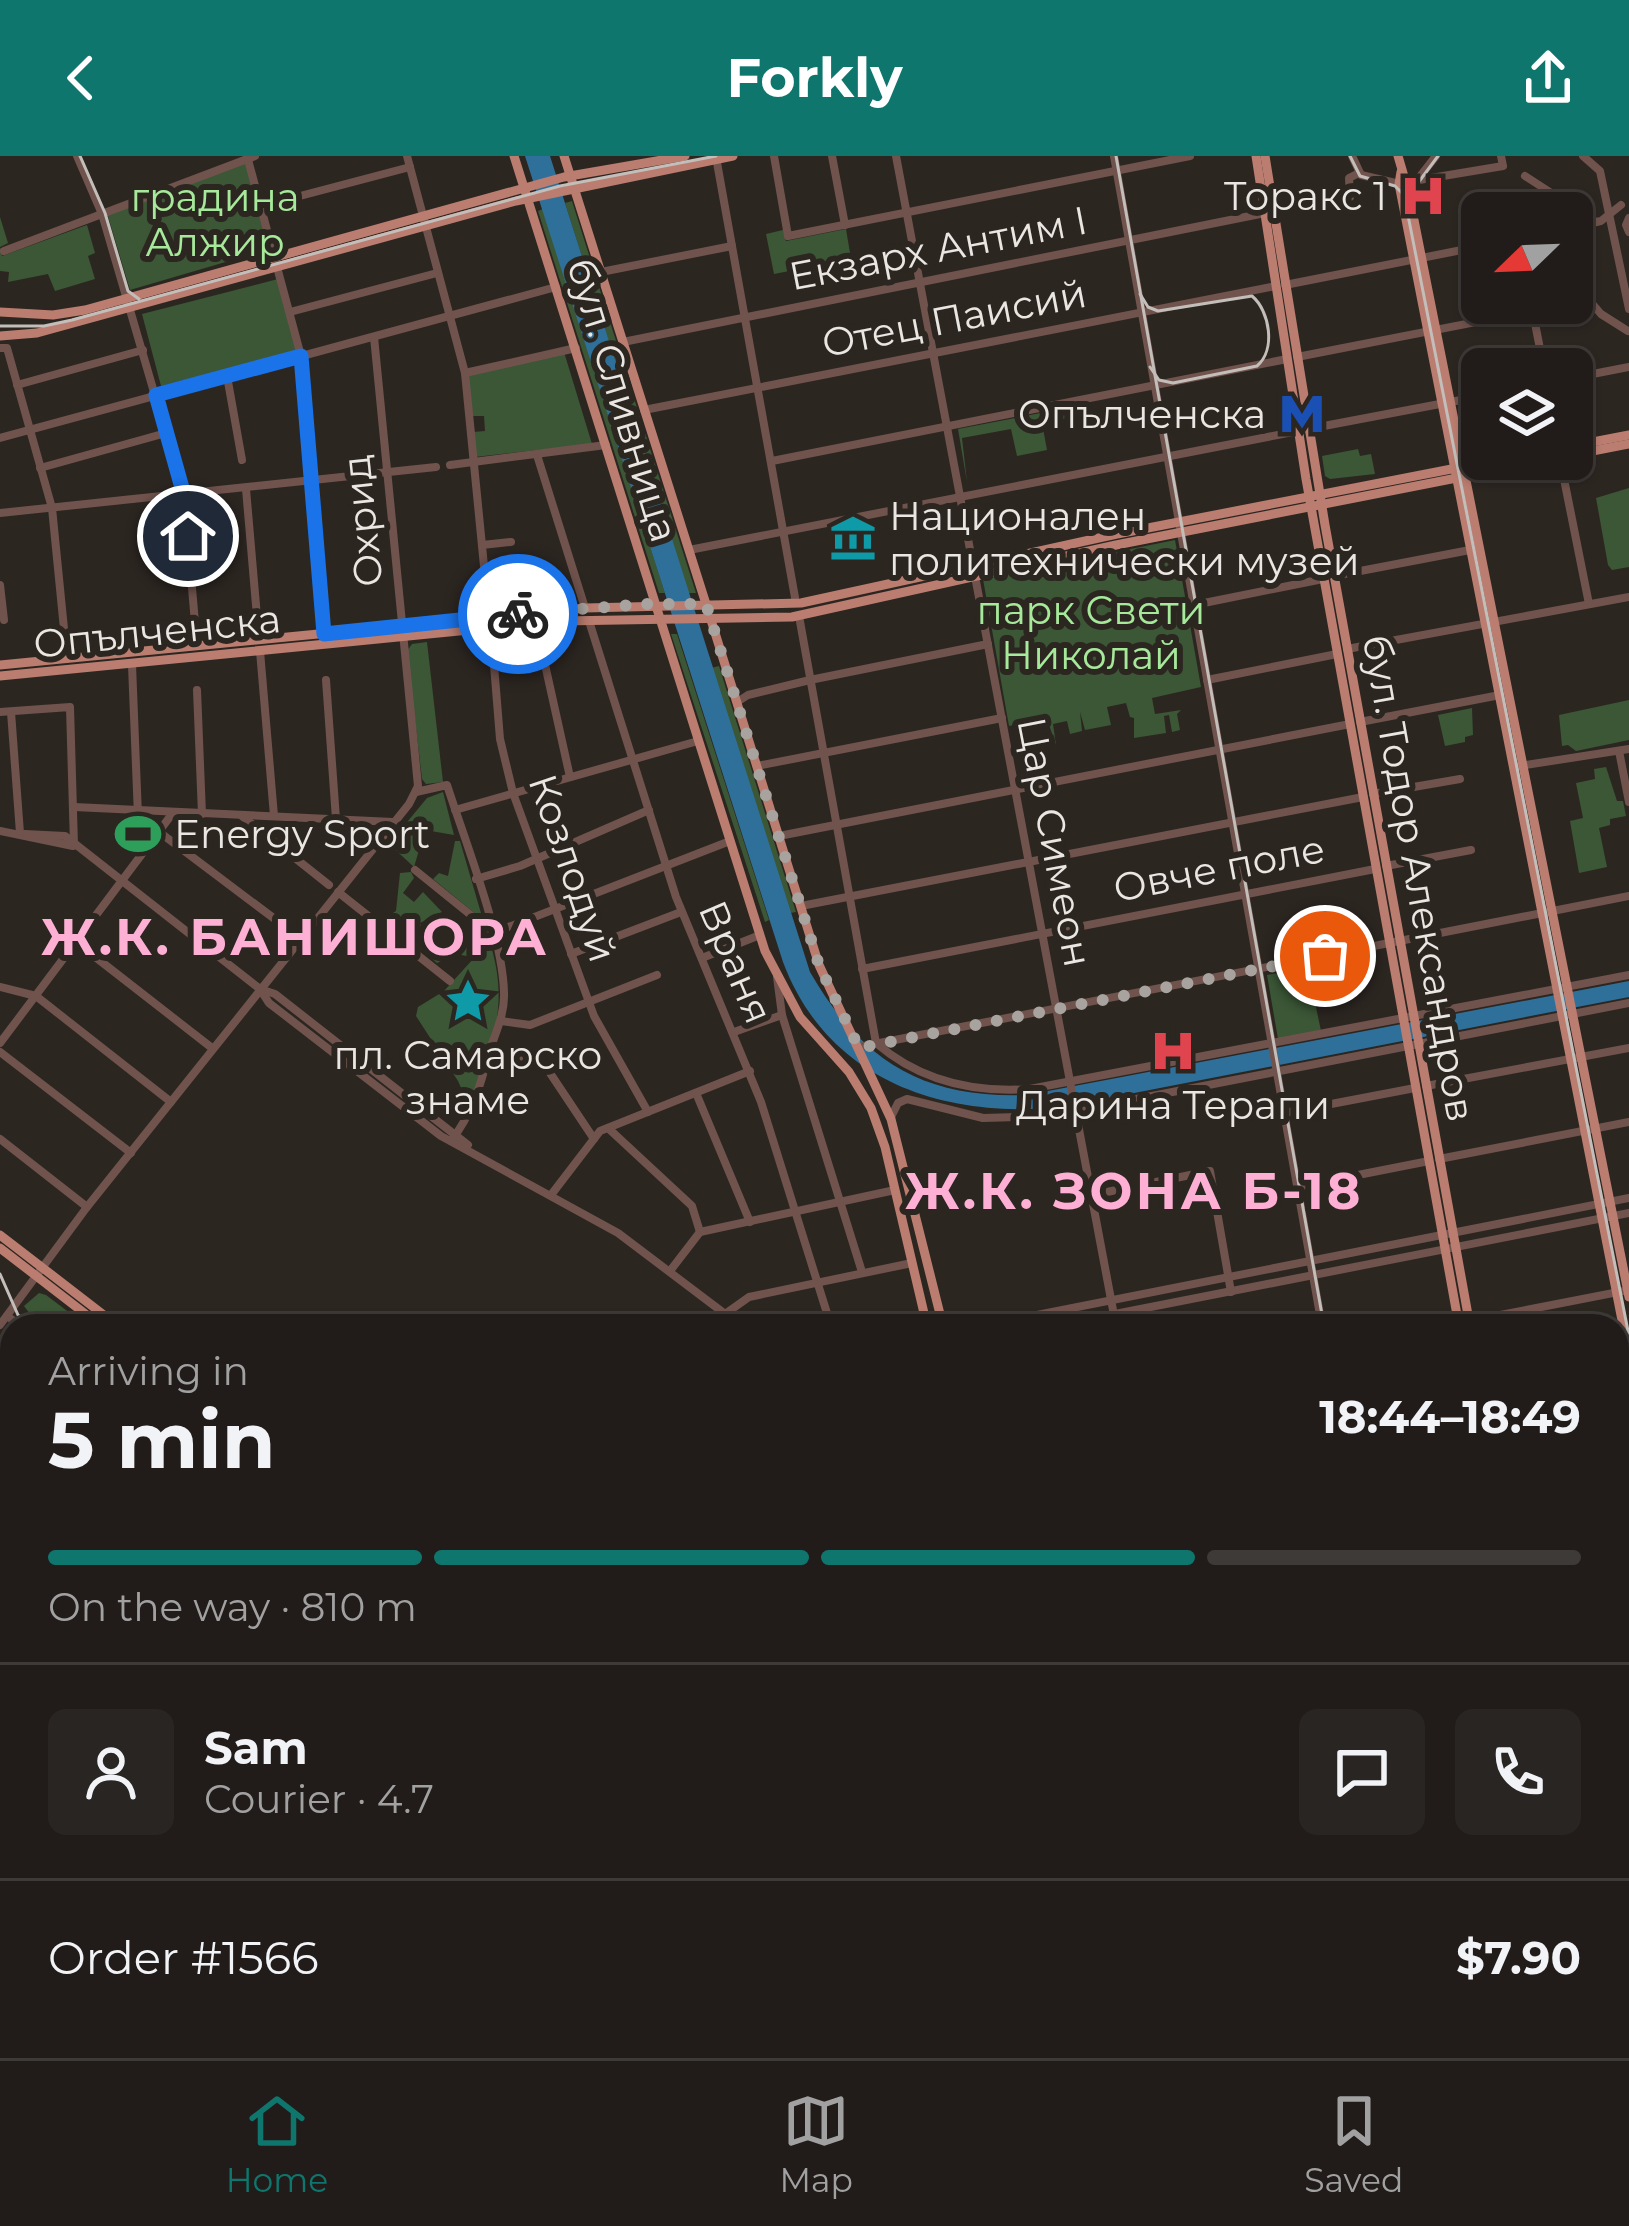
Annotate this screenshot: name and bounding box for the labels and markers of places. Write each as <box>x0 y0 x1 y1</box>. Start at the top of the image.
hospital icon: Торакс 1 <box>1398 171 1448 221</box>
place label: Торакс 1 <box>1224 172 1387 220</box>
metro station icon: Опълченска <box>1277 389 1327 439</box>
place label: Опълченска <box>1018 390 1266 438</box>
pin <box>137 485 239 587</box>
place label: Национален политехнически музей <box>889 492 1360 585</box>
museum icon: Национален политехнически музей <box>828 513 878 563</box>
sports icon: Energy Sport <box>113 809 163 859</box>
place label: Energy Sport <box>174 810 430 858</box>
pin <box>1274 905 1376 1007</box>
place icon: пл. Самарско знаме <box>443 976 493 1026</box>
hospital icon: Дарина Терапи <box>1148 1026 1198 1076</box>
place label: пл. Самарско знаме <box>334 1031 602 1124</box>
place label: Дарина Терапи <box>1016 1081 1330 1129</box>

